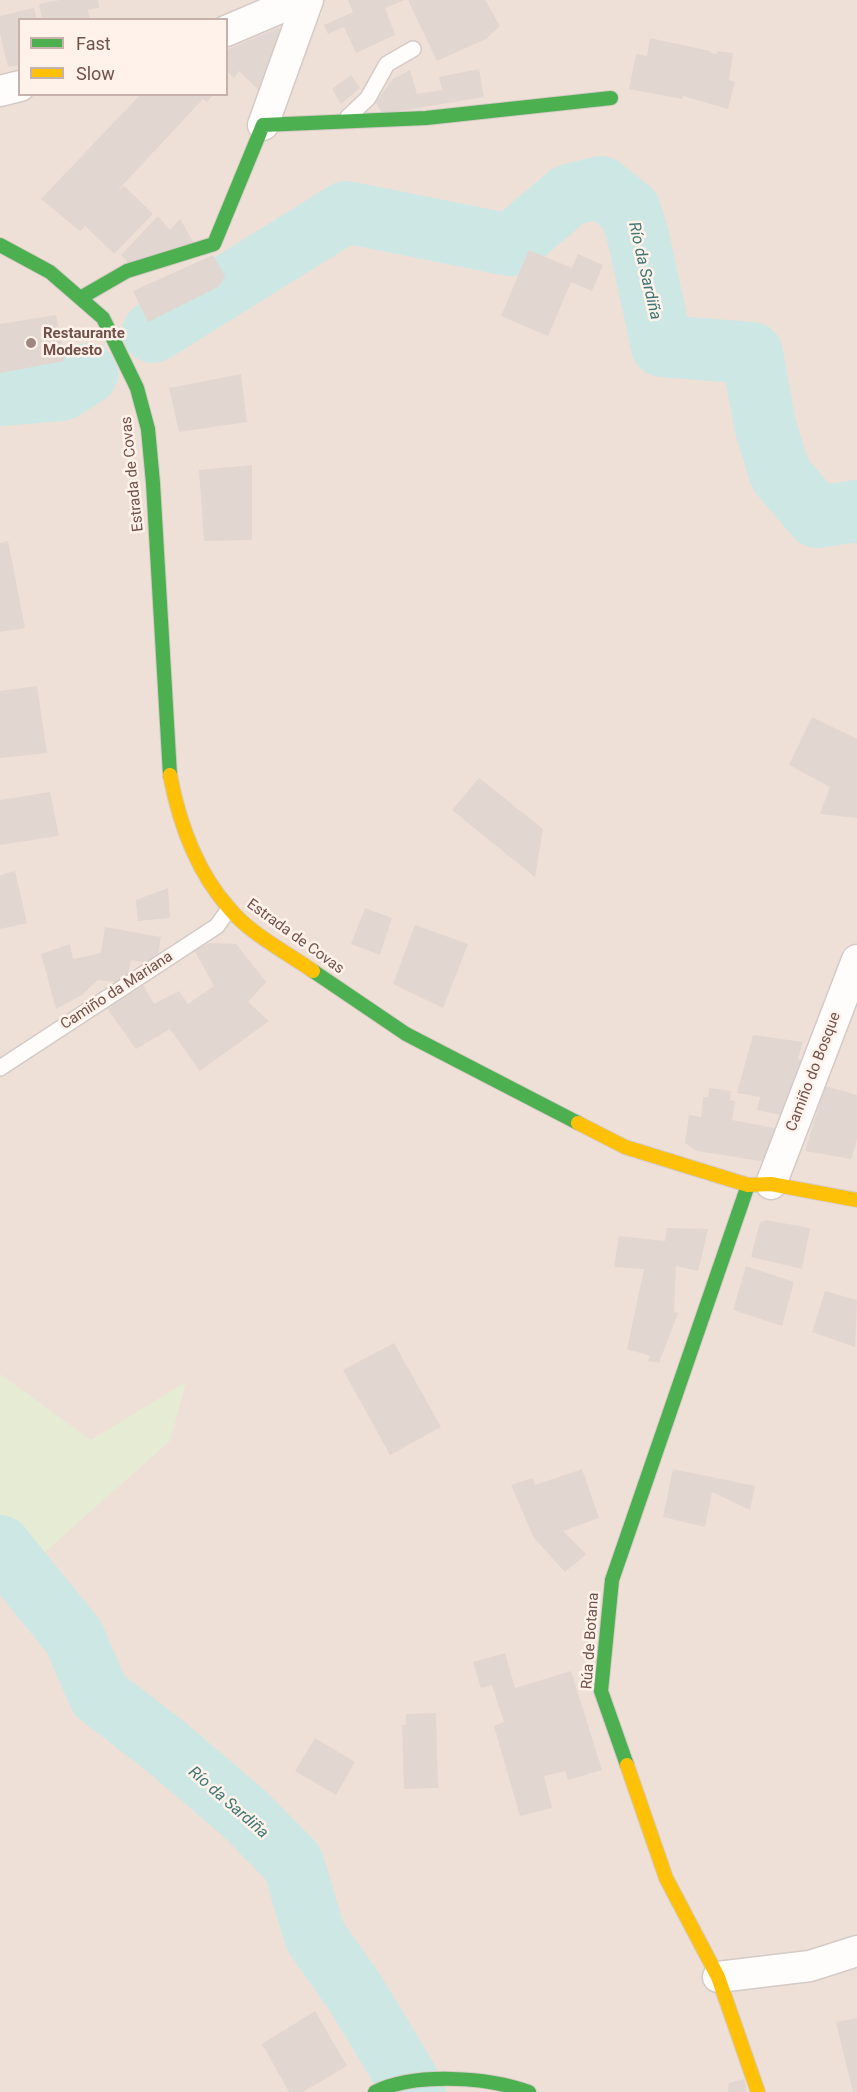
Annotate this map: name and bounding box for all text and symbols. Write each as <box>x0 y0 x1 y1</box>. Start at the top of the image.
legend <box>18 18 228 96</box>
text: Fast <box>76 33 111 54</box>
text: Slow <box>76 63 115 84</box>
water label: Río da Sardiña <box>623 220 665 322</box>
place label: Restaurante Modesto <box>43 325 125 360</box>
marker: Restaurante Modesto <box>24 336 38 350</box>
street label: Estrada de Covas <box>118 415 148 533</box>
street label: Estrada de Covas <box>243 896 347 978</box>
street label: Camiño da Mariana <box>57 948 177 1034</box>
street label: Camiño do Bosque <box>783 1010 845 1134</box>
street label: Rúa de Botana <box>579 1592 603 1690</box>
water label: Río da Sardiña <box>184 1763 272 1843</box>

